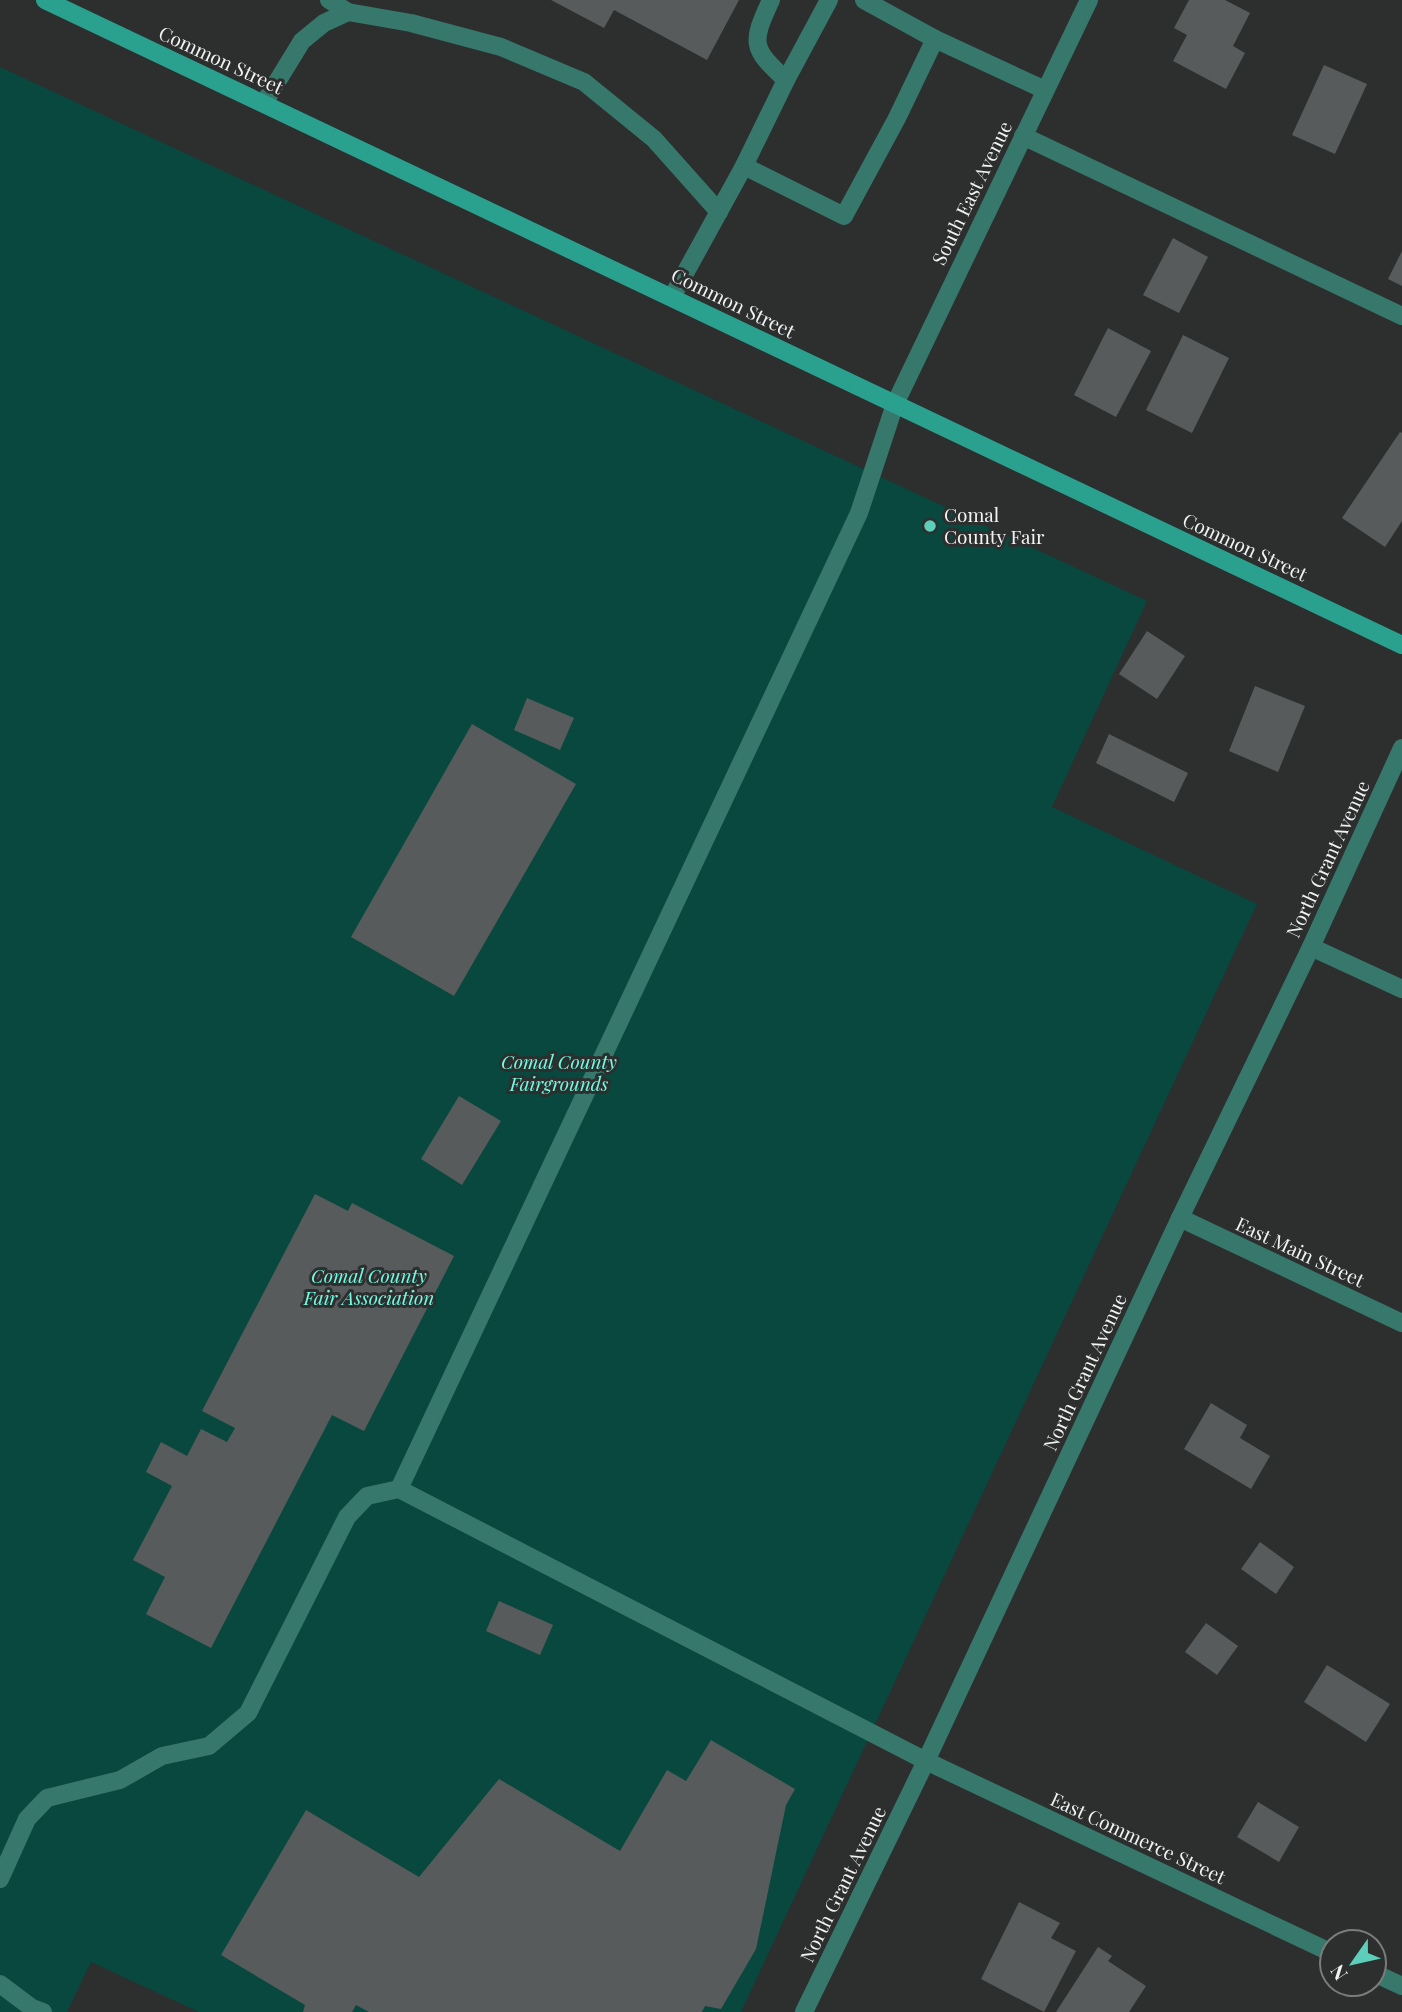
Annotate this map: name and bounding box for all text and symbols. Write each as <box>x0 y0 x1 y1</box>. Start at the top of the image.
street label: Common Street <box>155 19 288 99</box>
street label: South East Avenue <box>925 116 1017 269</box>
street label: Common Street <box>667 261 800 343</box>
place label: Comal County Fair <box>944 501 1045 549</box>
street label: Common Street <box>1179 506 1312 586</box>
marker: Comal County Fair <box>922 518 938 534</box>
street label: North Grant Avenue <box>1279 776 1375 941</box>
park label: Comal County Fairgrounds <box>501 1048 617 1096</box>
street label: East Main Street <box>1232 1210 1369 1292</box>
park label: Comal County Fair Association <box>303 1262 434 1310</box>
street label: North Grant Avenue <box>1036 1289 1132 1454</box>
street label: East Commerce Street <box>1047 1785 1230 1889</box>
street label: North Grant Avenue <box>793 1801 891 1966</box>
north arrow <box>1318 1928 1388 1998</box>
text: N <box>1323 1960 1353 1986</box>

